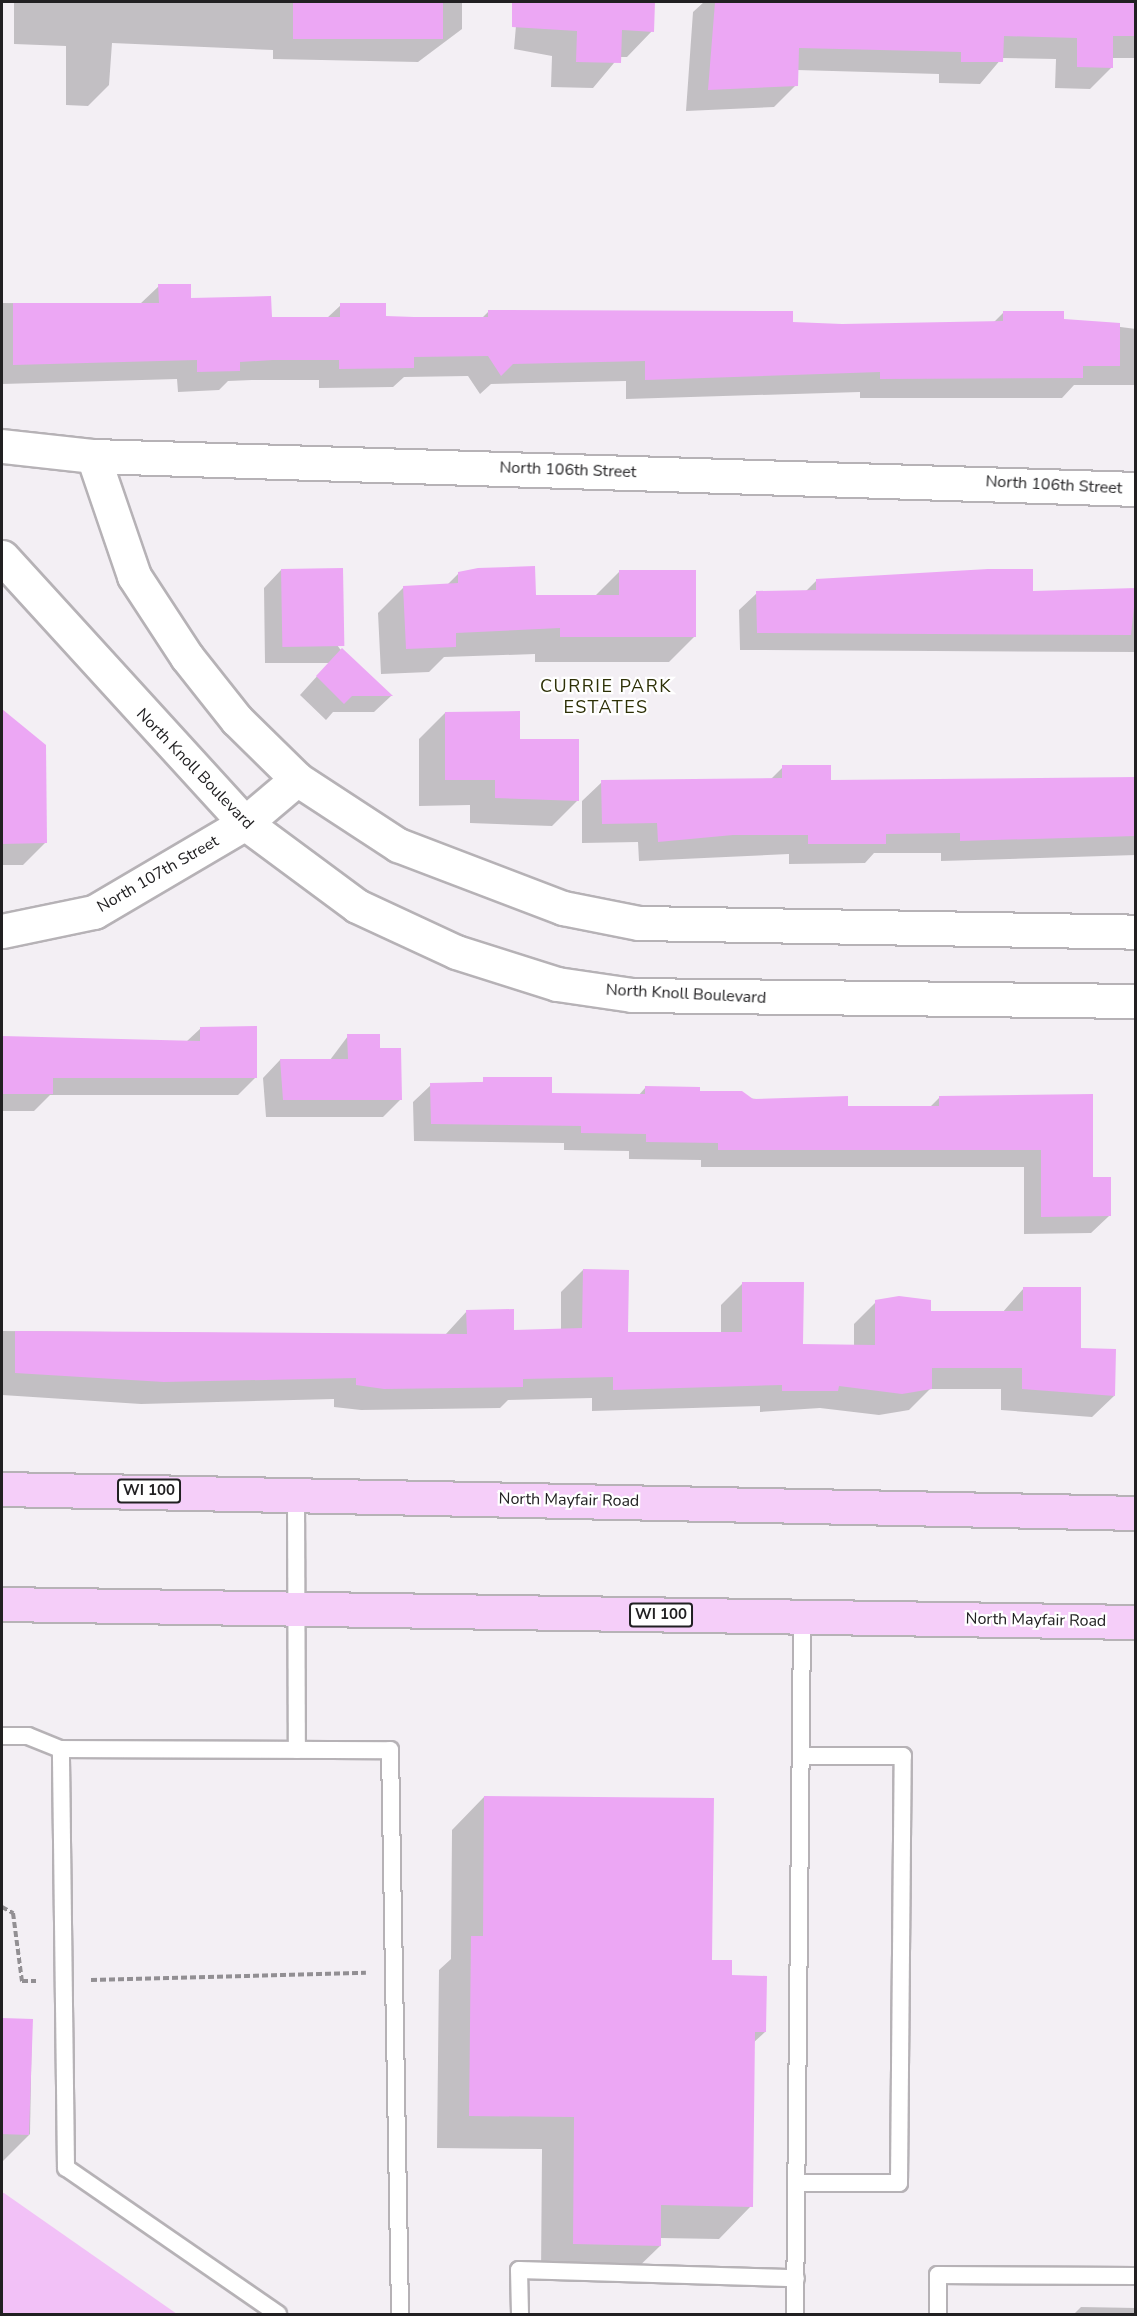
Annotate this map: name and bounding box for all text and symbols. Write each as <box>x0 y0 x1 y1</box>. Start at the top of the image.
street label: North 106th Street <box>499 458 637 482</box>
street label: North 106th Street <box>985 472 1123 498</box>
district label: CURRIE PARK ESTATES <box>540 676 672 718</box>
street label: North Knoll Boulevard <box>132 705 258 833</box>
street label: North 107th Street <box>94 831 222 917</box>
street label: North Knoll Boulevard <box>605 980 767 1008</box>
road number: WI 100 <box>116 1479 182 1503</box>
street label: North Mayfair Road <box>499 1489 639 1511</box>
road number: WI 100 <box>628 1603 694 1627</box>
street label: North Mayfair Road <box>966 1609 1106 1631</box>

